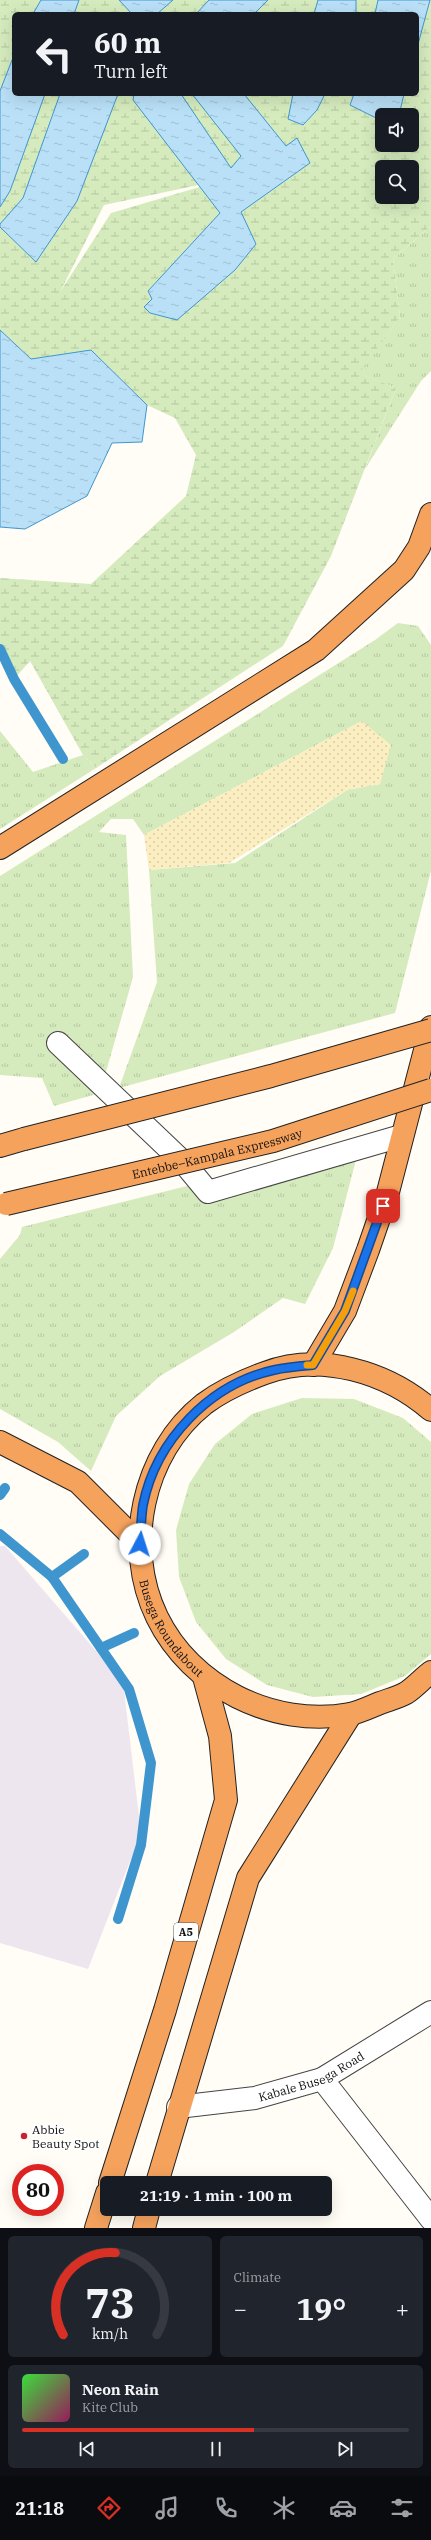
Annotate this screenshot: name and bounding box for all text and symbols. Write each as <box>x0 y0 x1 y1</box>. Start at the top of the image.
text: 60 m <box>94 24 161 61</box>
icon: left <box>28 28 80 80</box>
text: Turn left <box>94 60 168 83</box>
map controls <box>375 108 419 204</box>
button: sound <box>375 108 419 152</box>
button: search <box>375 160 419 204</box>
street label: Entebbe–Kampala Expressway <box>130 1124 304 1182</box>
pin <box>366 1189 400 1223</box>
icon: arrive <box>372 1195 394 1217</box>
position arrow <box>119 1523 161 1565</box>
street label: Busega Roundabout <box>137 1578 207 1680</box>
road number: A5 <box>174 1923 198 1941</box>
street label: Kabale Busega Road <box>256 2048 367 2104</box>
place label: Abbie Beauty Spot <box>32 2122 99 2151</box>
marker: Abbie Beauty Spot <box>19 2131 29 2141</box>
speed limit sign: 80 <box>12 2164 64 2216</box>
text: 21:19 · 1 min · 100 m <box>140 2186 292 2205</box>
text: Climate <box>234 2269 281 2286</box>
text: 73 <box>85 2274 135 2328</box>
text: 19° <box>296 2289 346 2328</box>
text: − <box>234 2294 247 2323</box>
text: + <box>396 2294 409 2323</box>
text: km/h <box>92 2323 128 2342</box>
text: Neon Rain <box>82 2380 159 2399</box>
text: Kite Club <box>82 2399 138 2416</box>
icon: previous <box>76 2438 98 2460</box>
icon: pause <box>205 2438 227 2460</box>
icon: next <box>334 2438 356 2460</box>
icon: directions <box>95 2494 123 2522</box>
icon: music <box>153 2494 181 2522</box>
icon: phone <box>212 2494 240 2522</box>
icon: climate <box>270 2494 298 2522</box>
icon: car <box>329 2494 357 2522</box>
icon: filters <box>388 2494 416 2522</box>
text: 21:18 <box>15 2497 64 2520</box>

